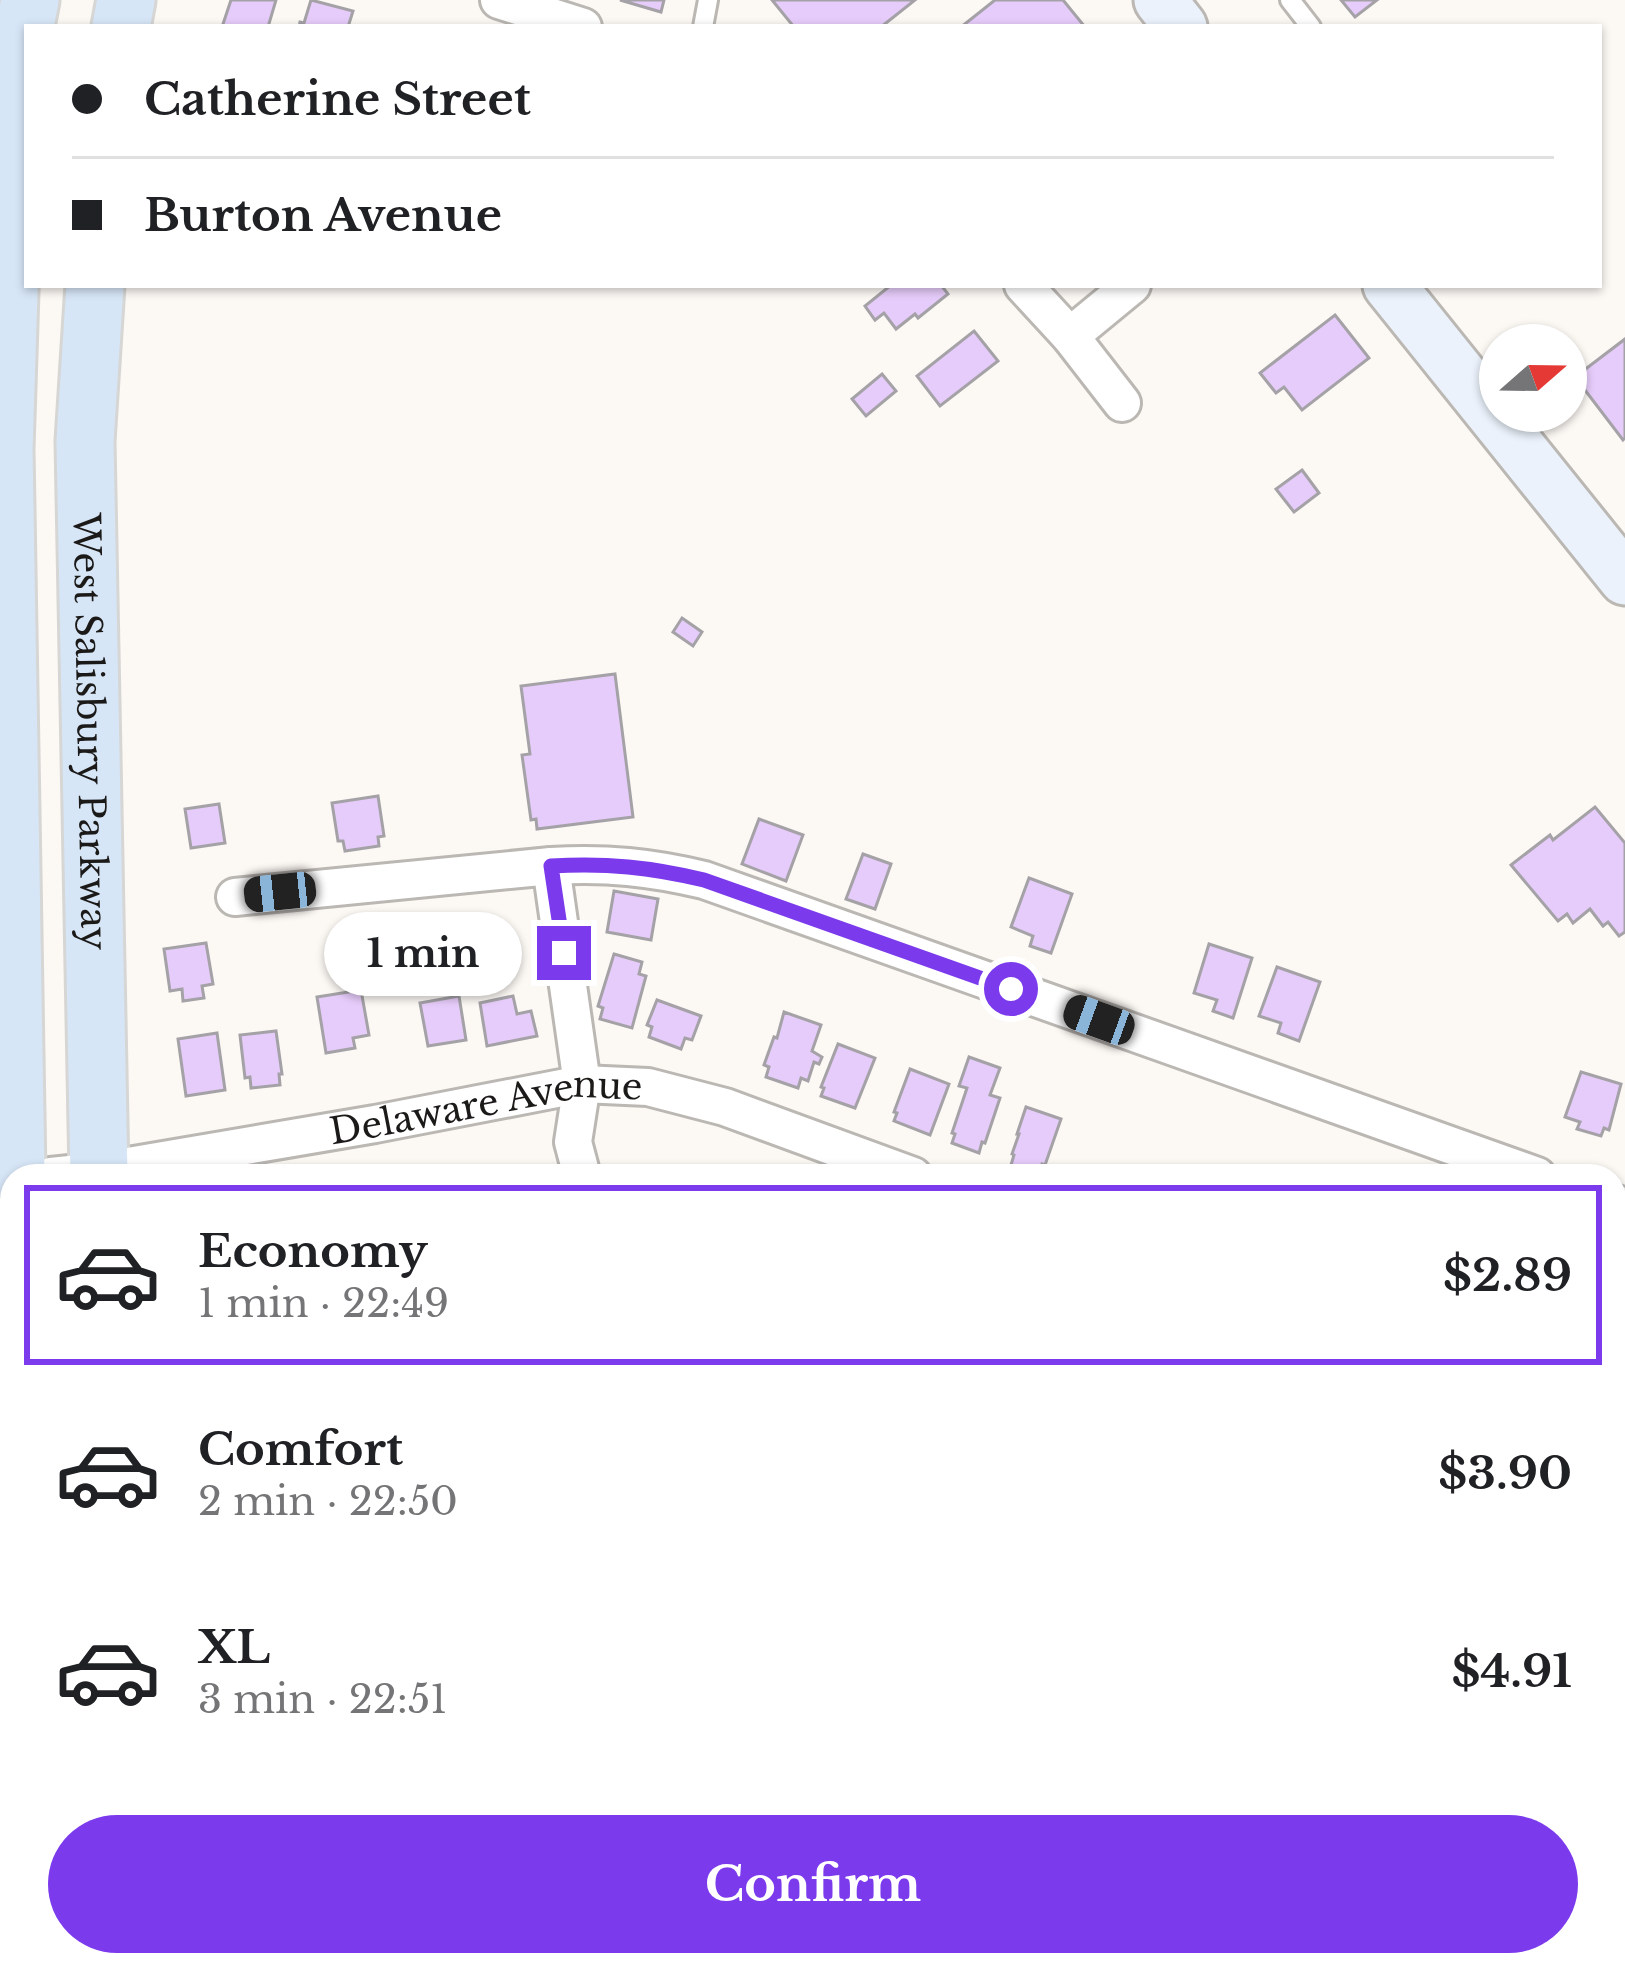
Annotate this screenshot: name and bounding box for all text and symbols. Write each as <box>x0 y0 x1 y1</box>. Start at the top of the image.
text: Catherine Street <box>144 71 531 127</box>
text: Burton Avenue <box>144 187 502 243</box>
north arrow <box>1479 324 1587 432</box>
map controls <box>1479 324 1587 432</box>
street label: West Salisbury Parkway <box>64 512 117 951</box>
car <box>242 870 318 914</box>
callout: 1 min <box>324 911 522 995</box>
route end <box>537 926 591 980</box>
text: 1 min <box>367 929 479 978</box>
route start <box>984 962 1038 1016</box>
car <box>1059 991 1139 1049</box>
street label: Delaware Avenue <box>326 1061 643 1154</box>
icon: car <box>54 1221 162 1329</box>
text: Economy <box>198 1223 428 1279</box>
text: $2.89 <box>1443 1247 1572 1303</box>
text: 1 min · 22:49 <box>198 1279 449 1328</box>
icon: car <box>54 1419 162 1527</box>
text: Comfort <box>198 1421 403 1477</box>
text: $3.90 <box>1438 1445 1572 1501</box>
text: 2 min · 22:50 <box>198 1477 458 1526</box>
icon: car <box>54 1617 162 1725</box>
text: XL <box>198 1619 270 1675</box>
text: $4.91 <box>1451 1643 1572 1699</box>
text: 3 min · 22:51 <box>198 1675 447 1724</box>
button: Confirm <box>48 1815 1578 1953</box>

